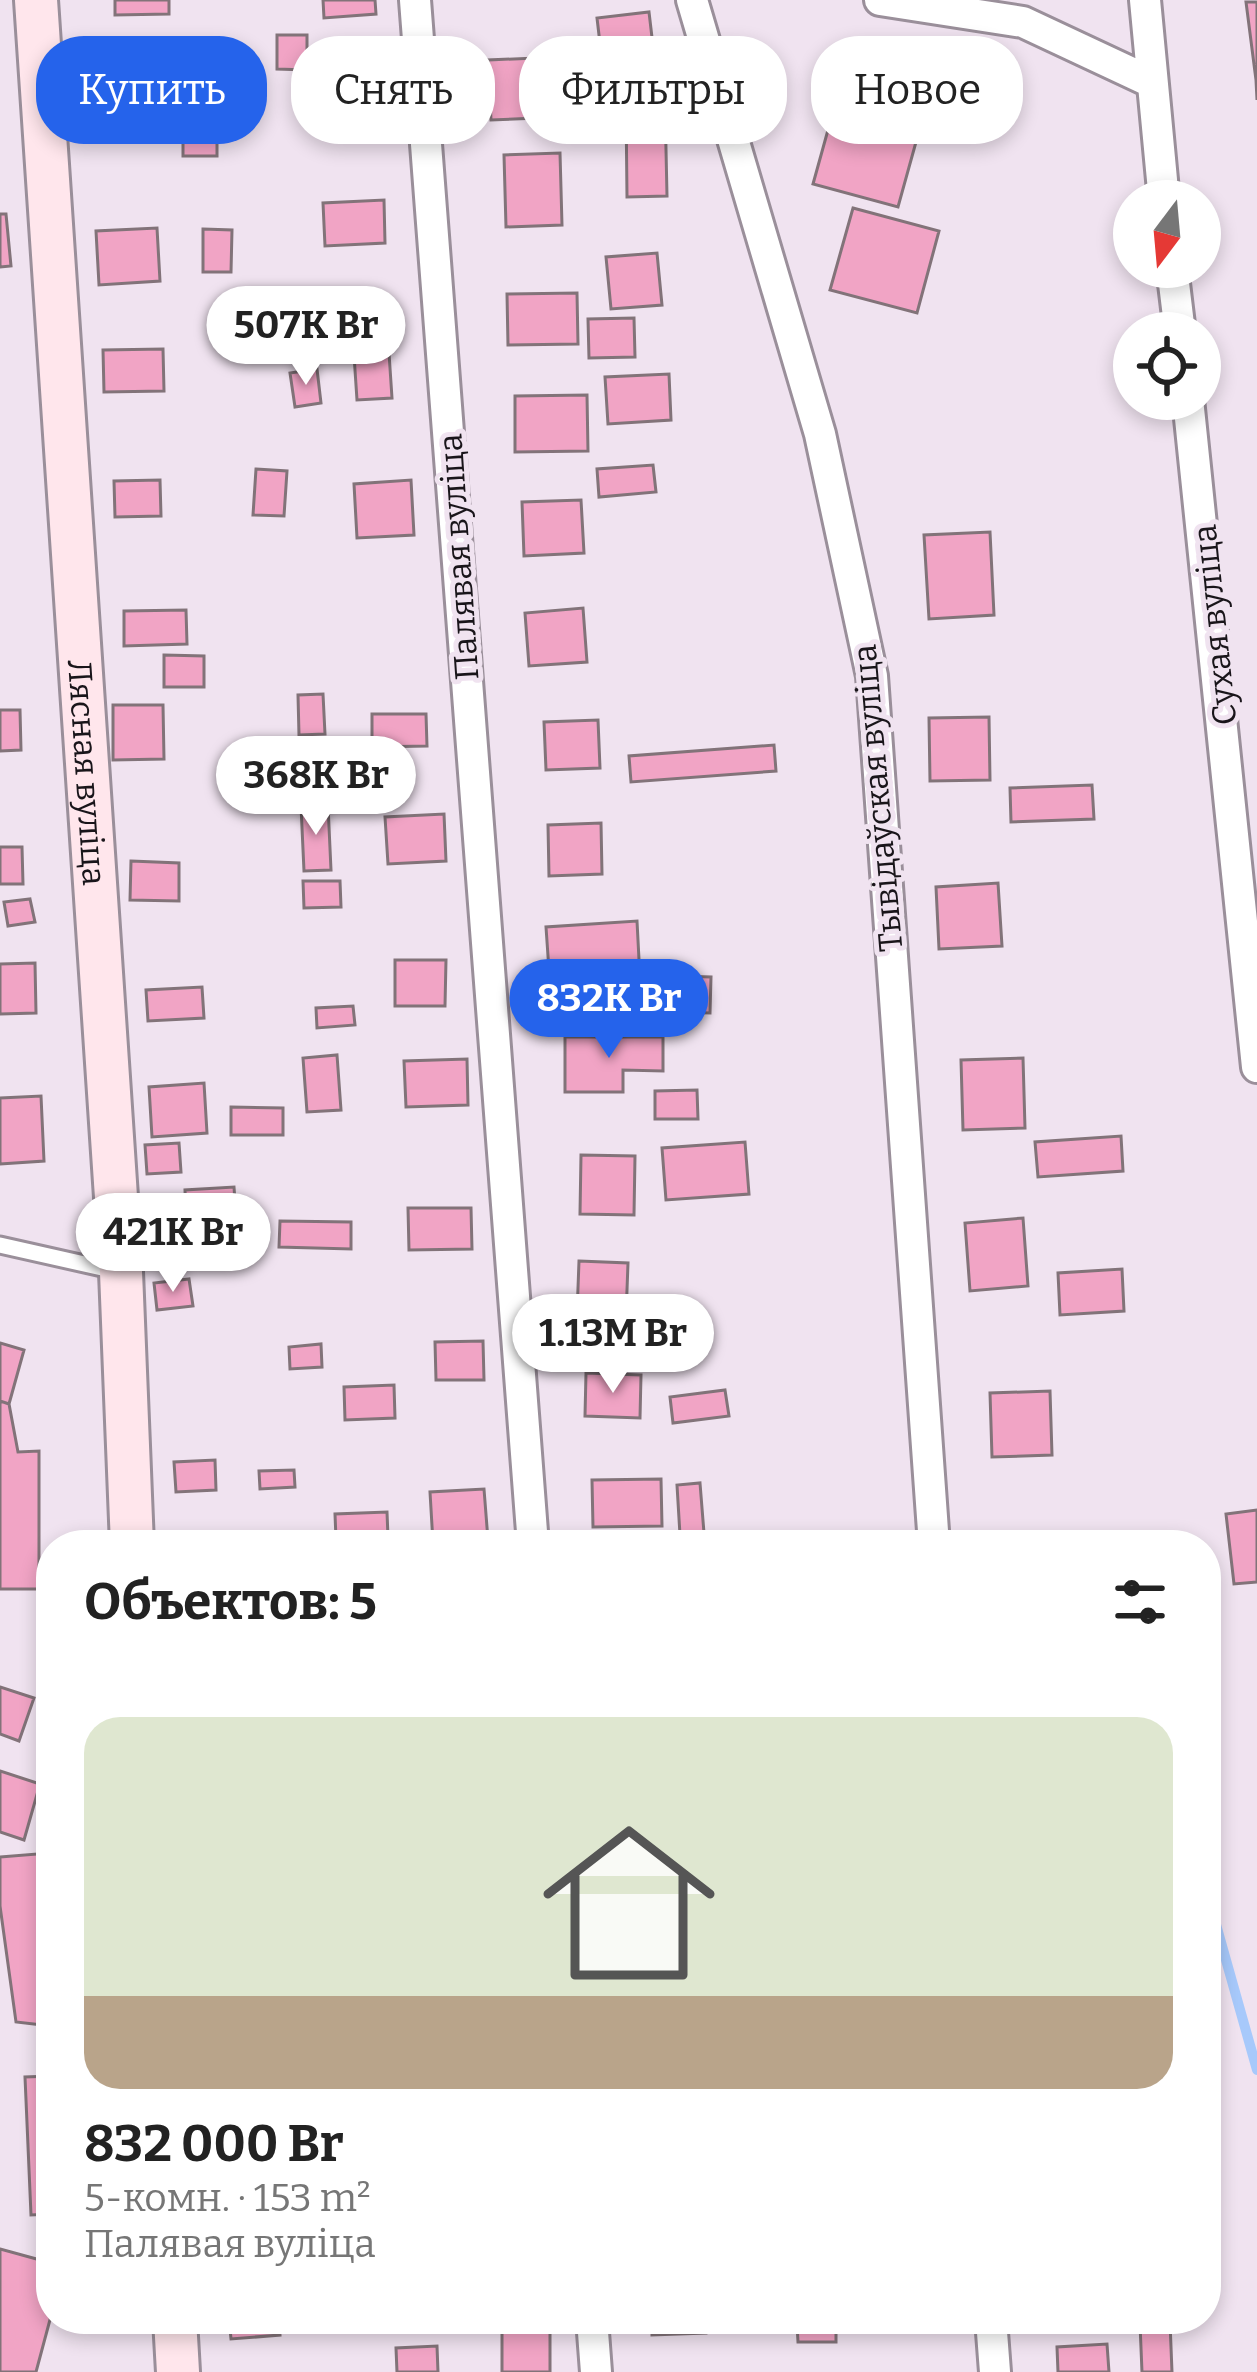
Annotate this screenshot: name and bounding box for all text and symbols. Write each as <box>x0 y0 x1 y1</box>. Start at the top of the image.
chip: Купить <box>36 36 267 144</box>
chip: Снять <box>291 36 495 144</box>
chip: Фильтры <box>519 36 787 144</box>
chip: Новое <box>811 36 1023 144</box>
north arrow <box>1113 180 1221 288</box>
map controls <box>1113 180 1221 420</box>
pin: 507K Br <box>195 286 417 388</box>
text: 507K Br <box>233 302 379 348</box>
button: locate <box>1113 312 1221 420</box>
street label: Палявая вуліца <box>430 432 488 681</box>
street label: Сухая вуліца <box>1185 523 1245 727</box>
street label: Тывідаўская вуліца <box>845 643 911 953</box>
street label: Лясная вуліца <box>59 658 114 887</box>
pin: 368K Br <box>205 736 427 838</box>
text: 368K Br <box>243 752 389 798</box>
pin: 832K Br <box>498 959 720 1061</box>
text: 832K Br <box>536 975 682 1021</box>
pin: 421K Br <box>62 1193 284 1295</box>
text: 421K Br <box>103 1209 243 1255</box>
pin: 1.13M Br <box>489 1294 737 1396</box>
text: 1.13M Br <box>539 1310 687 1356</box>
icon: filters <box>1107 1569 1173 1635</box>
text: Объектов: 5 <box>84 1571 377 1633</box>
icon: home <box>521 1795 737 2011</box>
text: 832 000 Br <box>84 2113 344 2175</box>
text: 5-комн. · 153 m² <box>84 2175 371 2221</box>
text: Палявая вуліца <box>84 2221 376 2267</box>

